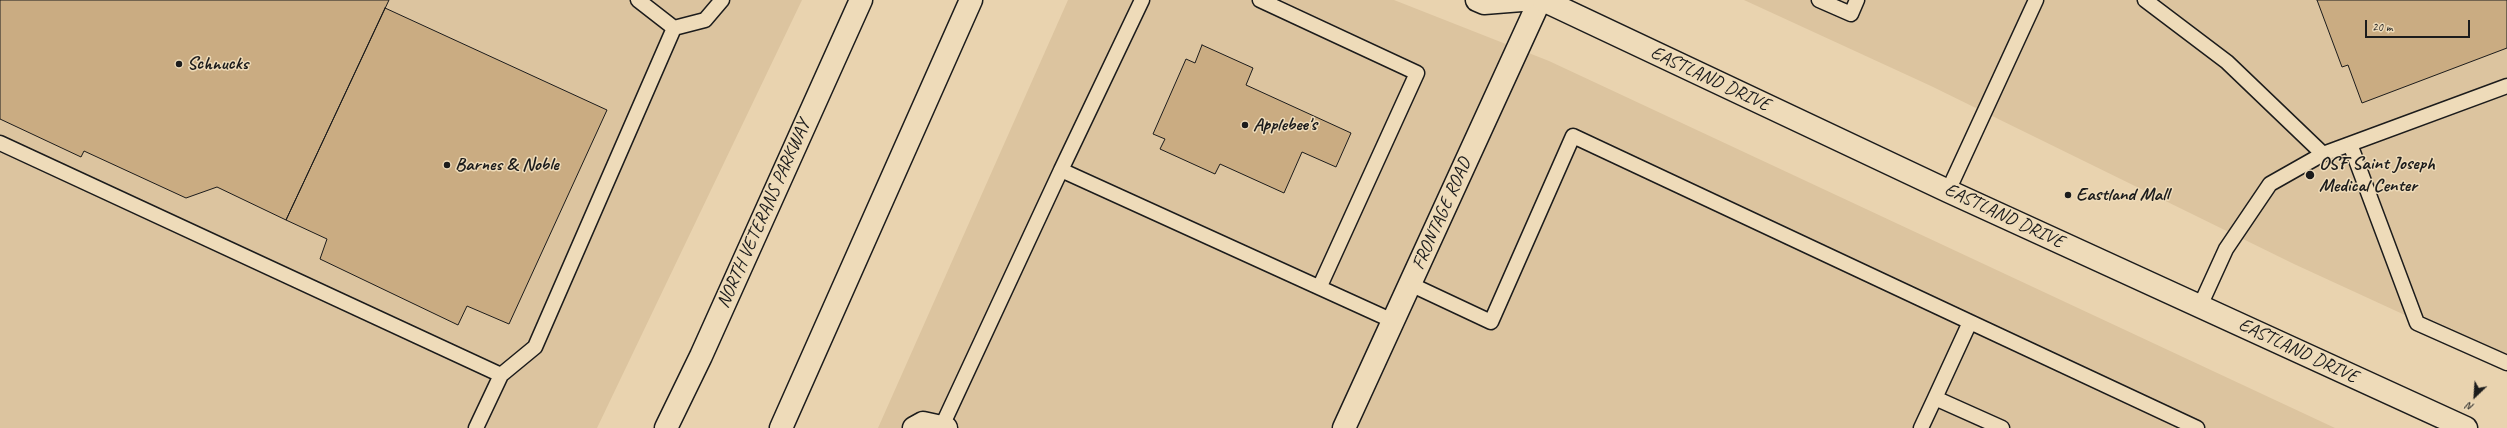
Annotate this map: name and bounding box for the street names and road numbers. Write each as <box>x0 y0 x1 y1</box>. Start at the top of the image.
street label: EASTLAND DRIVE <box>1647 41 1773 117</box>
street label: NORTH VETERANS PARKWAY <box>712 116 816 312</box>
street label: FRONTAGE ROAD <box>1407 155 1477 273</box>
street label: EASTLAND DRIVE <box>1941 178 2067 254</box>
street label: EASTLAND DRIVE <box>2235 313 2361 389</box>

